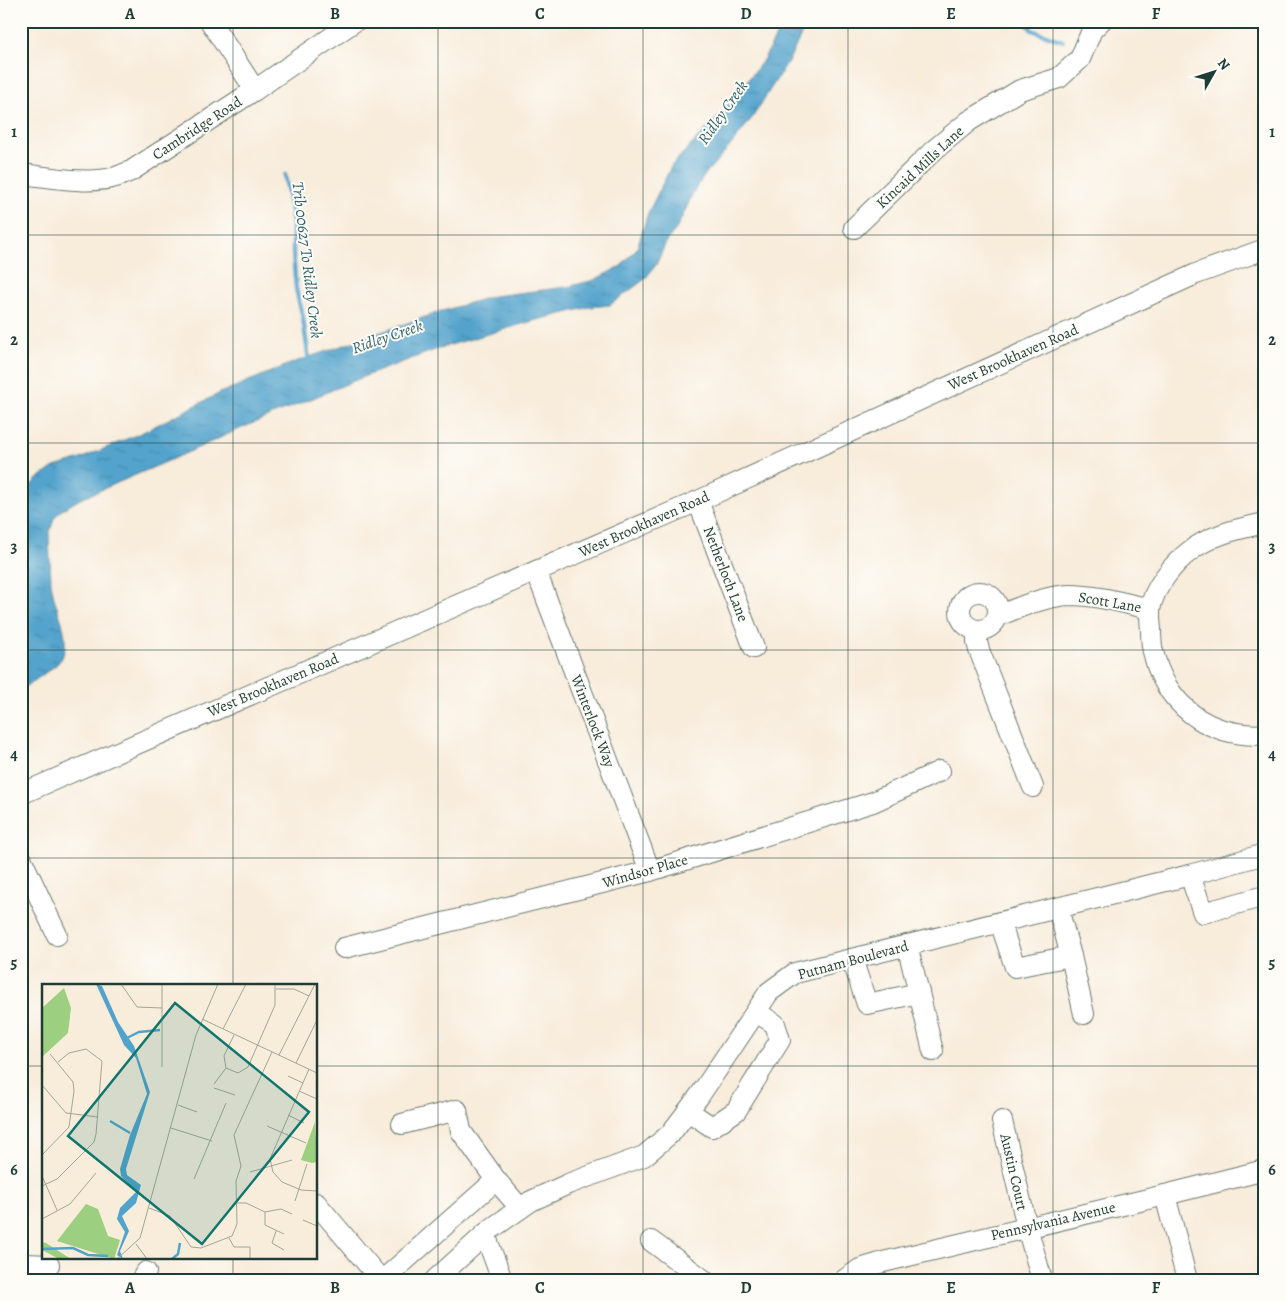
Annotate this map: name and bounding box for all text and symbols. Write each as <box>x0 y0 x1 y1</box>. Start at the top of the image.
text: A <box>124 3 136 25</box>
text: B <box>330 3 340 25</box>
text: C <box>535 3 545 25</box>
text: D <box>740 3 752 25</box>
text: E <box>946 3 956 25</box>
text: F <box>1152 3 1161 25</box>
north arrow <box>1188 48 1238 98</box>
text: N <box>1213 54 1234 74</box>
water label: Ridley Creek <box>693 76 753 149</box>
street label: Cambridge Road <box>148 91 246 164</box>
text: 1 <box>11 121 17 143</box>
street label: Kincaid Mills Lane <box>872 121 968 213</box>
text: 1 <box>1269 121 1275 143</box>
water label: Trib 00627 To Ridley Creek <box>286 181 328 340</box>
water label: Ridley Creek <box>349 315 426 359</box>
street label: West Brookhaven Road <box>944 319 1082 395</box>
text: 2 <box>10 329 18 351</box>
text: 2 <box>1268 329 1276 351</box>
street label: West Brookhaven Road <box>575 486 713 562</box>
street label: Netherloch Lane <box>699 523 753 625</box>
text: 3 <box>11 536 18 558</box>
text: 3 <box>1269 536 1276 558</box>
street label: Scott Lane <box>1077 587 1143 617</box>
street label: West Brookhaven Road <box>203 648 342 722</box>
street label: Winterlock Way <box>566 671 620 770</box>
text: 4 <box>10 744 18 766</box>
text: 4 <box>1268 744 1276 766</box>
street label: Windsor Place <box>599 849 690 893</box>
street label: Putnam Boulevard <box>795 935 911 984</box>
text: 5 <box>11 952 18 974</box>
text: 5 <box>1269 952 1276 974</box>
inset map <box>42 984 318 1258</box>
street label: Austin Court <box>995 1131 1033 1212</box>
text: 6 <box>10 1159 18 1181</box>
text: 6 <box>1268 1159 1276 1181</box>
street label: Pennsylvania Avenue <box>989 1197 1118 1245</box>
text: A <box>124 1277 136 1299</box>
text: B <box>330 1277 340 1299</box>
text: C <box>535 1277 545 1299</box>
text: D <box>740 1277 752 1299</box>
text: E <box>946 1277 956 1299</box>
text: F <box>1152 1277 1161 1299</box>

